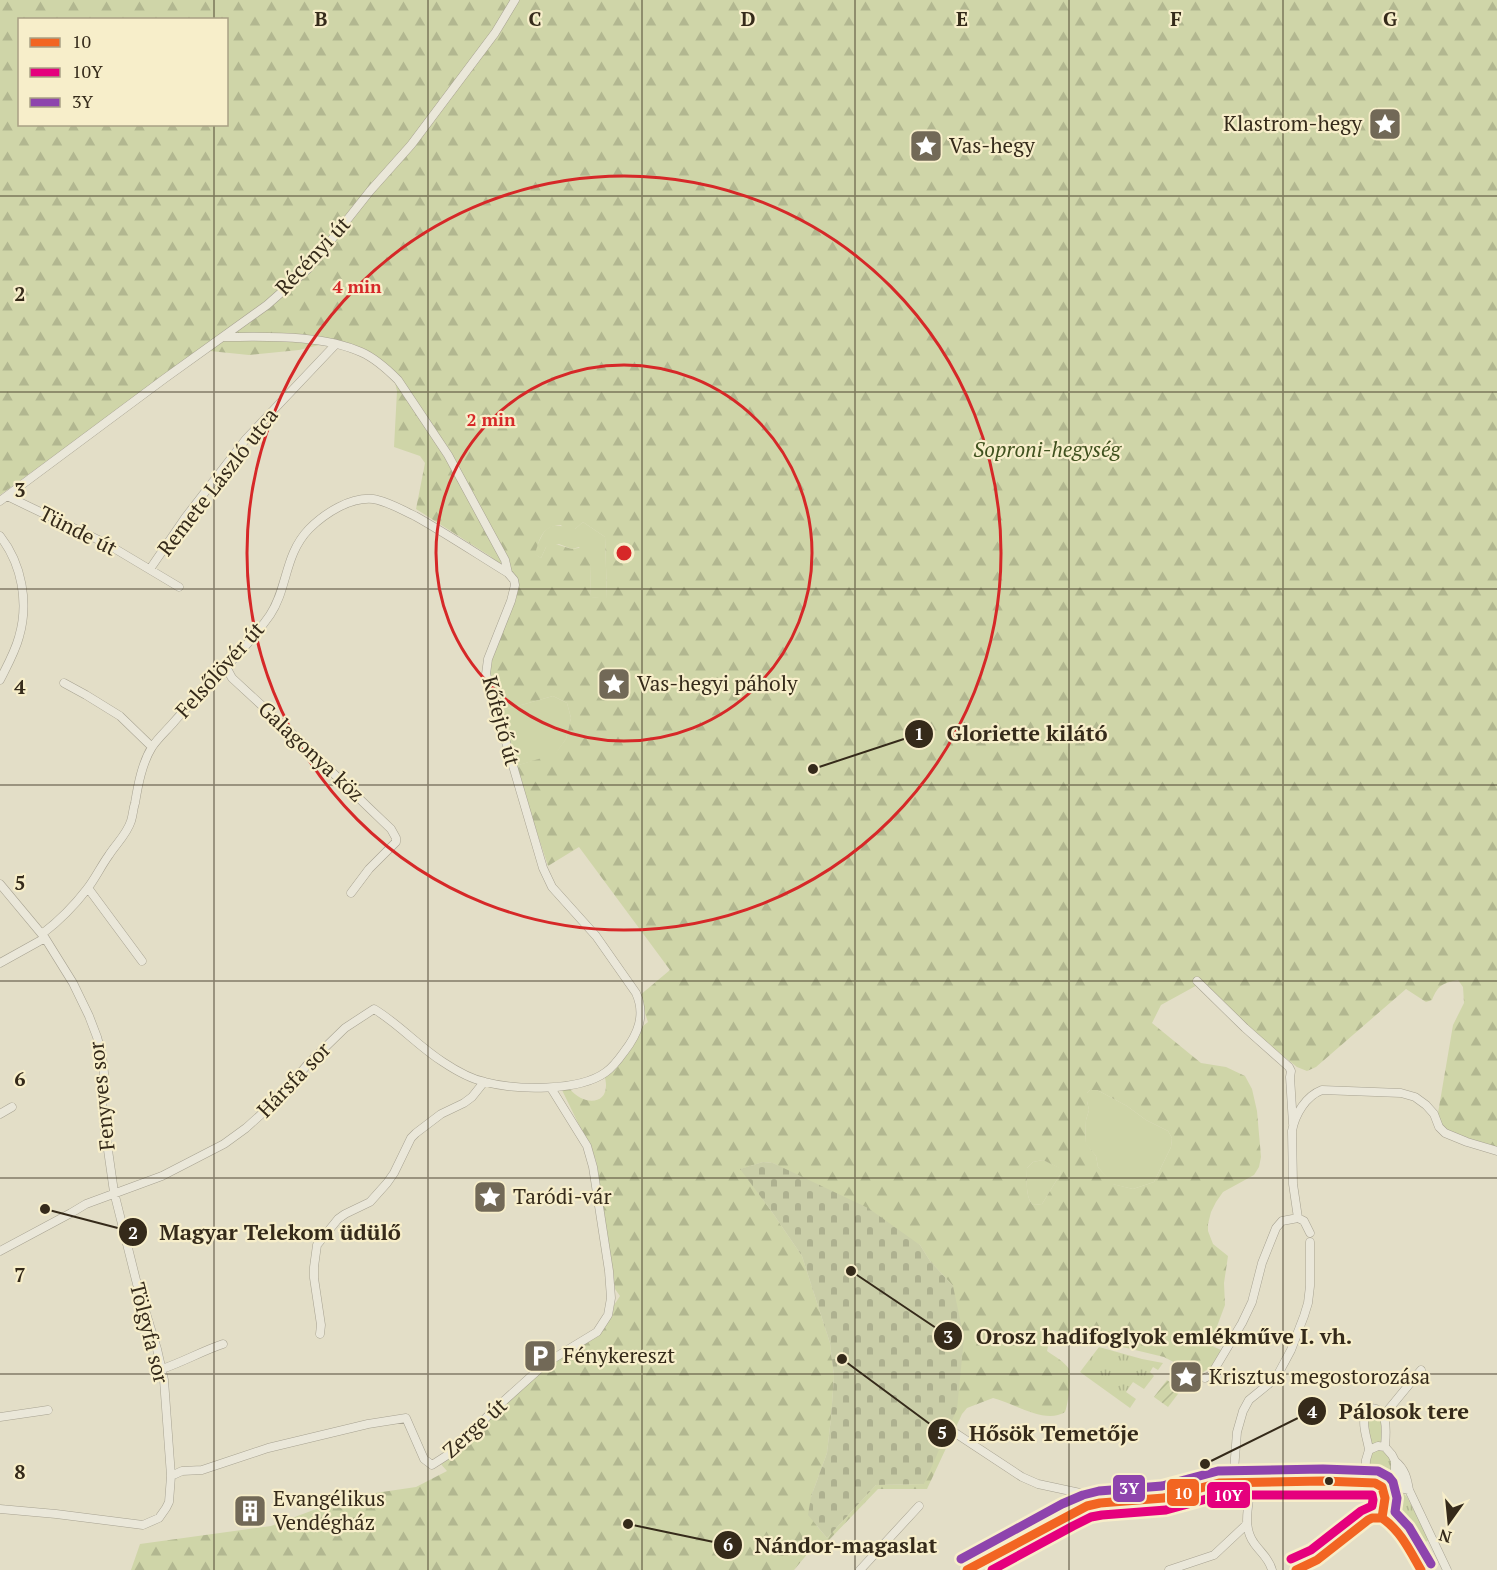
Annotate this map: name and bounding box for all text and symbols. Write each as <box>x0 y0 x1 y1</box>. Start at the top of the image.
text: B <box>315 5 328 32</box>
text: C <box>528 5 542 32</box>
text: D <box>741 5 755 32</box>
text: E <box>956 5 968 32</box>
text: F <box>1170 5 1182 32</box>
text: G <box>1383 5 1397 32</box>
legend <box>18 18 228 126</box>
text: 10 <box>72 29 91 53</box>
text: 10Y <box>72 59 103 83</box>
text: 3Y <box>72 89 94 113</box>
place icon: Klastrom-hegy <box>1367 106 1403 142</box>
place label: Klastrom-hegy <box>1223 109 1362 137</box>
place icon: Vas-hegy <box>908 128 944 164</box>
place label: Vas-hegy <box>949 131 1035 159</box>
street label: Récényi út <box>269 210 356 301</box>
text: 4 min <box>332 274 382 298</box>
text: 2 <box>14 280 26 307</box>
street label: Remete László utca <box>151 401 284 561</box>
text: 2 min <box>466 407 516 431</box>
park label: Soproni-hegység <box>973 435 1123 463</box>
text: 3 <box>14 476 26 503</box>
street label: Tünde út <box>35 499 122 562</box>
centre of rings <box>614 543 634 563</box>
street label: Felsőlövér út <box>169 615 270 723</box>
place icon: Vas-hegyi páholy <box>596 666 632 702</box>
place label: Vas-hegyi páholy <box>637 669 798 697</box>
text: 4 <box>14 673 26 700</box>
street label: Kőfejtő út <box>477 673 527 769</box>
street label: Galagonya köz <box>253 695 371 808</box>
callout: Gloriette kilátó <box>904 714 1119 754</box>
text: Gloriette kilátó <box>946 718 1108 747</box>
text: 1 <box>914 721 924 745</box>
text: 5 <box>14 869 26 896</box>
street label: Hársfa sor <box>250 1036 336 1123</box>
street label: Fenyves sor <box>81 1040 121 1152</box>
text: 6 <box>14 1065 26 1092</box>
place icon: Taródi-vár <box>472 1179 508 1215</box>
place label: Taródi-vár <box>513 1182 612 1210</box>
callout: Magyar Telekom üdülő <box>118 1212 413 1252</box>
text: Magyar Telekom üdülő <box>159 1217 401 1246</box>
text: 2 <box>128 1220 138 1244</box>
text: 7 <box>14 1261 26 1288</box>
street label: Tölgyfa sor <box>124 1279 176 1386</box>
callout: Orosz hadifoglyok emlékműve I. vh. <box>933 1316 1364 1356</box>
text: Orosz hadifoglyok emlékműve I. vh. <box>976 1321 1352 1350</box>
text: 3 <box>943 1324 953 1348</box>
parking icon: Fénykereszt <box>522 1338 558 1374</box>
place label: Fénykereszt <box>563 1341 675 1369</box>
place icon: Krisztus megostorozása <box>1168 1359 1204 1395</box>
place label: Krisztus megostorozása <box>1209 1362 1431 1390</box>
street label: Zerge út <box>436 1391 513 1464</box>
callout: Pálosok tere <box>1297 1391 1481 1431</box>
text: Pálosok tere <box>1339 1396 1469 1425</box>
text: 4 <box>1307 1399 1318 1423</box>
callout: Hősök Temetője <box>927 1413 1151 1453</box>
text: Hősök Temetője <box>969 1418 1139 1447</box>
text: 5 <box>937 1420 947 1444</box>
text: 8 <box>14 1458 26 1485</box>
line badge: 3Y <box>1112 1474 1146 1503</box>
unlabelled marker <box>1323 1475 1335 1487</box>
text: 3Y <box>1119 1477 1140 1499</box>
line badge: 10 <box>1166 1478 1200 1507</box>
line badge: 10Y <box>1206 1481 1251 1509</box>
text: 10 <box>1174 1482 1192 1504</box>
place label: Evangélikus Vendégház <box>273 1484 385 1536</box>
text: 10Y <box>1213 1484 1243 1506</box>
north arrow <box>1419 1492 1479 1552</box>
building icon: Evangélikus Vendégház <box>232 1493 268 1529</box>
text: N <box>1436 1524 1454 1549</box>
callout: Nándor-magaslat <box>713 1525 949 1565</box>
text: Nándor-magaslat <box>755 1530 938 1559</box>
text: 6 <box>723 1532 733 1556</box>

